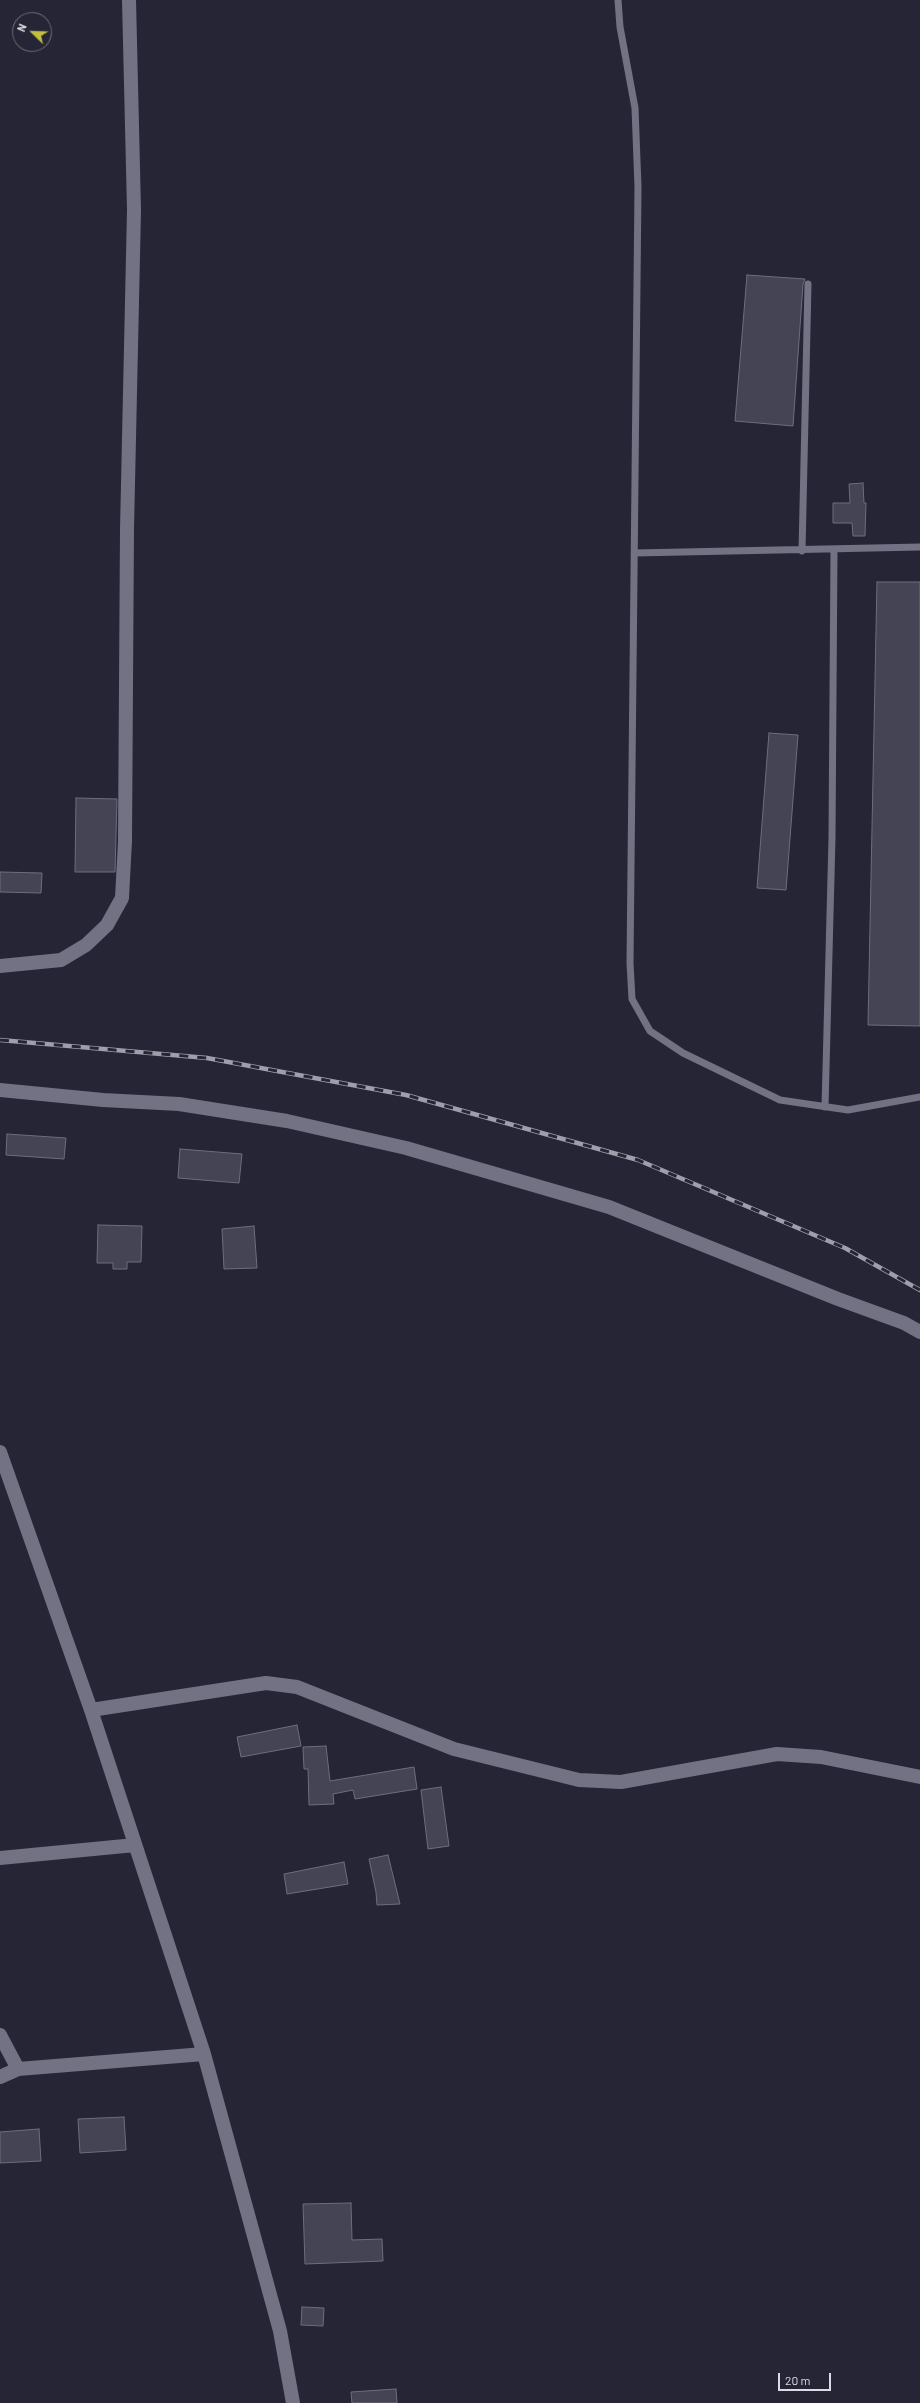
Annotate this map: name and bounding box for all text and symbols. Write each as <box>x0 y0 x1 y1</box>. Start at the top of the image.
north arrow <box>12 12 52 52</box>
text: N <box>14 22 29 33</box>
scale bar <box>780 2365 833 2391</box>
text: 20 m <box>785 2373 811 2387</box>

